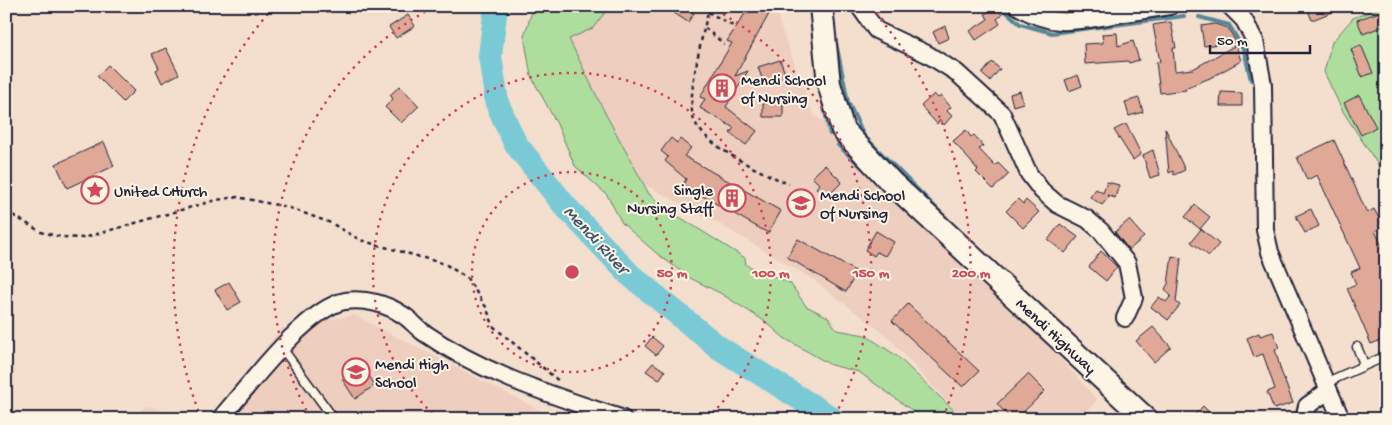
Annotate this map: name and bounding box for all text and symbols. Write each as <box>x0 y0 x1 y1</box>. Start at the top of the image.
scale bar <box>1210 22 1310 54</box>
text: 50 m <box>1217 33 1248 51</box>
building icon: Mendi School of Nursing <box>707 73 737 103</box>
place label: Mendi School of Nursing <box>741 73 826 110</box>
place icon: United CHurch <box>80 175 110 205</box>
place label: Single Nursing Staff <box>627 183 714 220</box>
building icon: Single Nursing Staff <box>717 183 747 213</box>
place label: United CHurch <box>114 184 208 203</box>
school or university icon: Mendi School Of Nursing <box>786 188 816 218</box>
place label: Mendi School Of Nursing <box>820 188 905 225</box>
water label: Mendi River <box>558 202 635 282</box>
centre of rings <box>563 263 581 281</box>
text: 50 m <box>657 265 688 283</box>
text: 100 m <box>751 265 790 283</box>
text: 150 m <box>852 265 890 283</box>
text: 200 m <box>952 265 991 283</box>
street label: Mendi Highway <box>1010 295 1099 380</box>
school or university icon: Mendi High School <box>341 357 371 387</box>
place label: Mendi High School <box>375 357 449 394</box>

